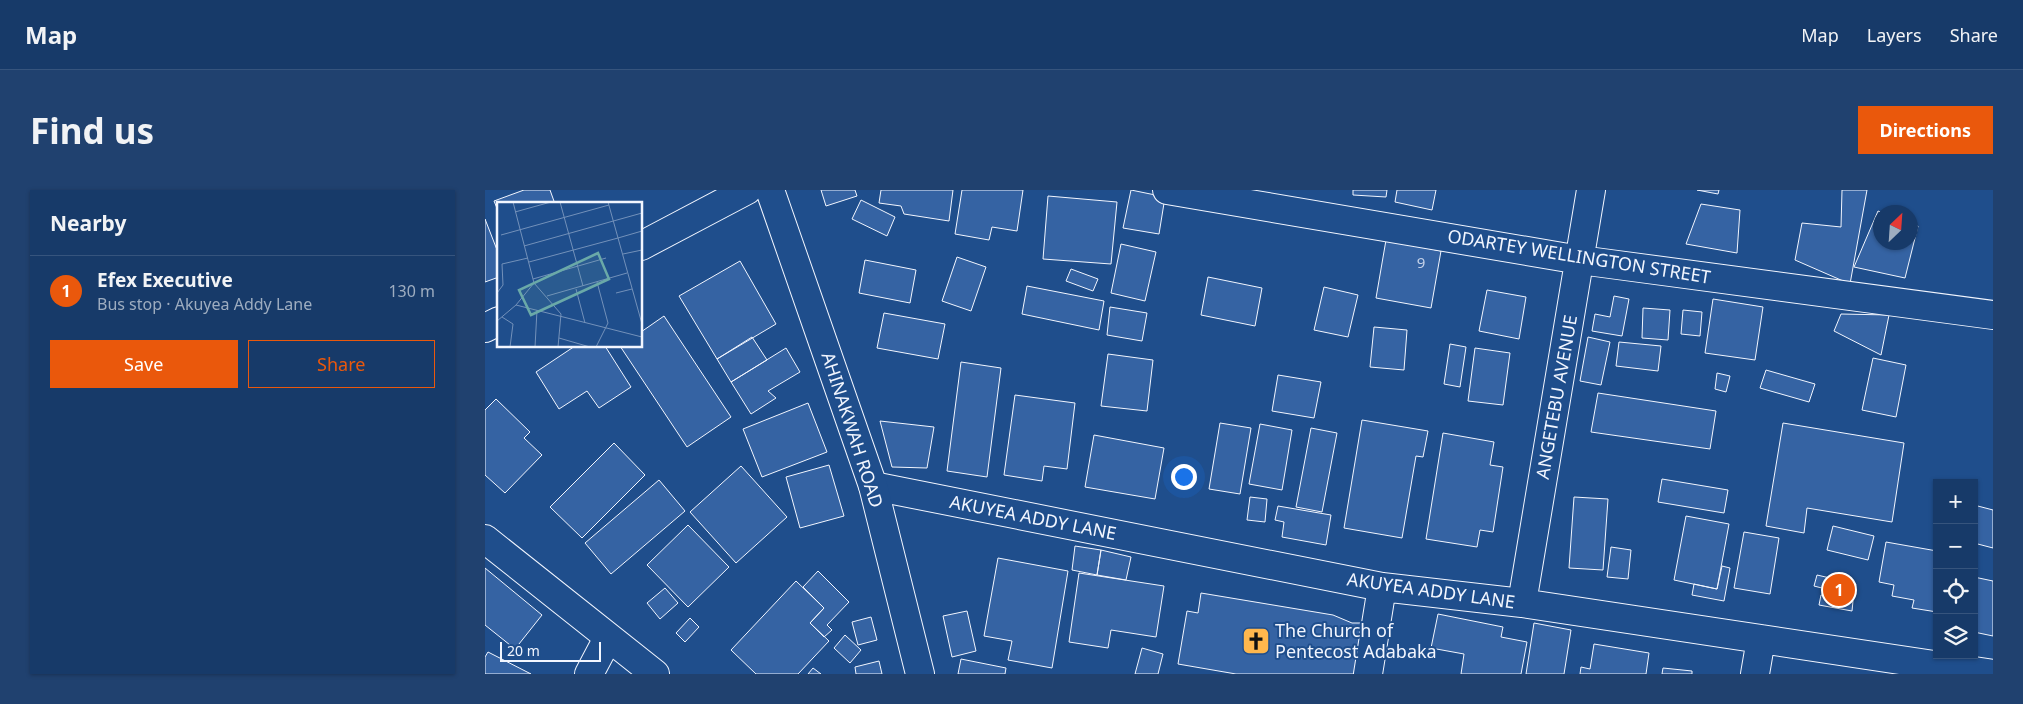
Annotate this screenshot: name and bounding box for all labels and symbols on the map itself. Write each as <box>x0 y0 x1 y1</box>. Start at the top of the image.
inset map <box>497 202 643 348</box>
north arrow <box>1873 205 1918 250</box>
street label: ODARTEY WELLINGTON STREET <box>1446 223 1712 289</box>
house number: 9 <box>1417 252 1425 272</box>
street label: ANGETEBU AVENUE <box>1530 313 1582 481</box>
street label: AHINAKWAH ROAD <box>816 349 889 511</box>
your location <box>1171 464 1197 490</box>
street label: AKUYEA ADDY LANE <box>948 489 1119 545</box>
street label: AKUYEA ADDY LANE <box>1346 566 1517 614</box>
pin: 1 <box>1823 571 1855 609</box>
place label: The Church of Pentecost Adabaka <box>1275 618 1437 663</box>
church icon: The Church of Pentecost Adabaka <box>1241 626 1271 656</box>
scale bar <box>500 639 601 662</box>

